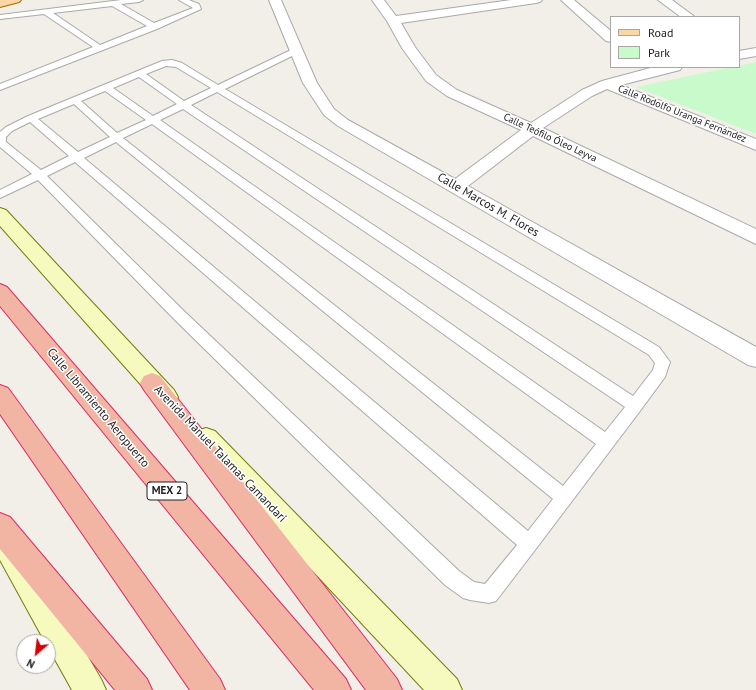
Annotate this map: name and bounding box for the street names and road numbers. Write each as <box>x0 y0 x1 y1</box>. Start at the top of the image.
street label: Calle Rodolfo Uranga Fernández <box>616 83 748 145</box>
street label: Calle Teófilo Óleo Leyva <box>501 111 599 165</box>
street label: Calle Marcos M. Flores <box>435 170 541 240</box>
street label: Calle Libramiento Aeropuerto <box>44 345 152 471</box>
street label: Avenida Manuel Talamas Camandari <box>151 383 289 525</box>
road number: MEX 2 <box>147 482 187 500</box>

